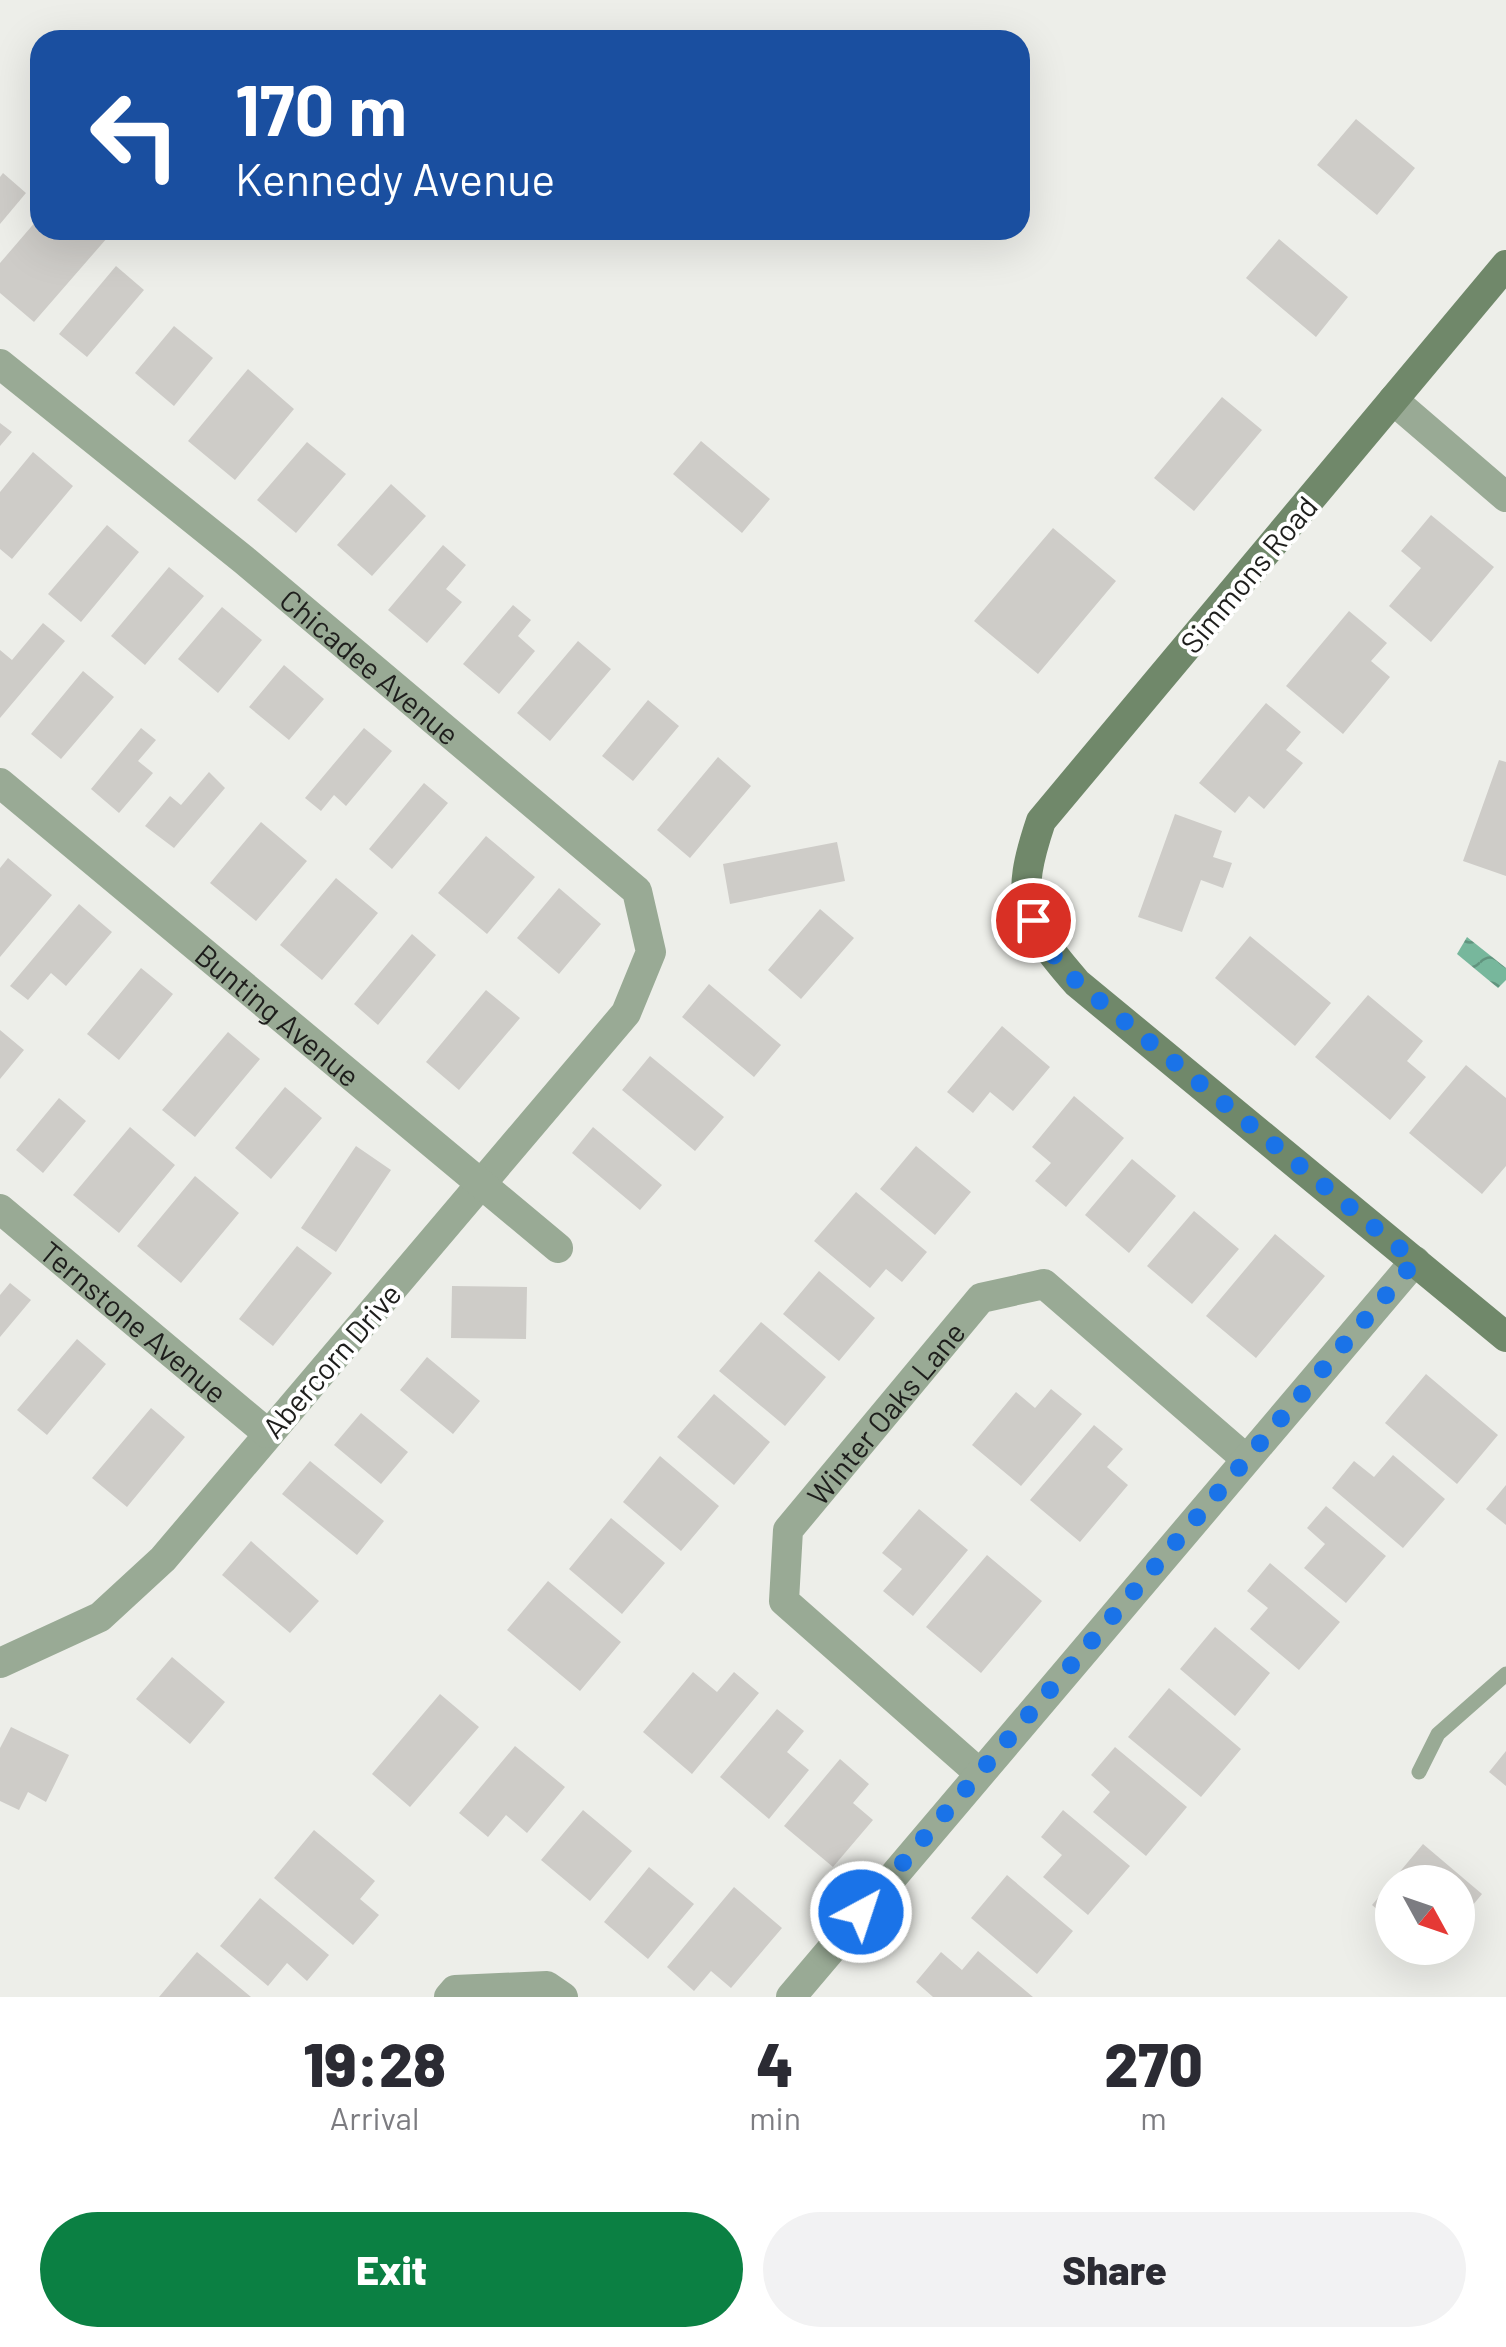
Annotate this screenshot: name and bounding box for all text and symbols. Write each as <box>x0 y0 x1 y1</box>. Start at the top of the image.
text: 170 m <box>235 66 407 150</box>
icon: left <box>70 70 200 200</box>
text: Kennedy Avenue <box>235 151 555 205</box>
street label: Simmons Road <box>1172 488 1324 660</box>
street label: Chicadee Avenue <box>273 581 467 752</box>
pin <box>991 878 1076 963</box>
icon: arrive <box>1006 893 1061 948</box>
street label: Bunting Avenue <box>189 936 368 1094</box>
street label: Ternstone Avenue <box>33 1233 235 1410</box>
street label: Abercorn Drive <box>254 1275 408 1445</box>
street label: Winter Oaks Lane <box>799 1314 972 1512</box>
position arrow <box>809 1860 913 1964</box>
north arrow <box>1375 1865 1475 1965</box>
map controls <box>1375 1865 1475 1965</box>
text: 19:28 <box>303 2027 446 2099</box>
text: 4 <box>756 2027 794 2099</box>
text: 270 <box>1104 2027 1203 2099</box>
text: Arrival <box>330 2098 419 2136</box>
text: min <box>749 2098 801 2136</box>
text: m <box>1140 2098 1167 2136</box>
button: Exit <box>40 2212 743 2327</box>
button: Share <box>763 2212 1466 2327</box>

